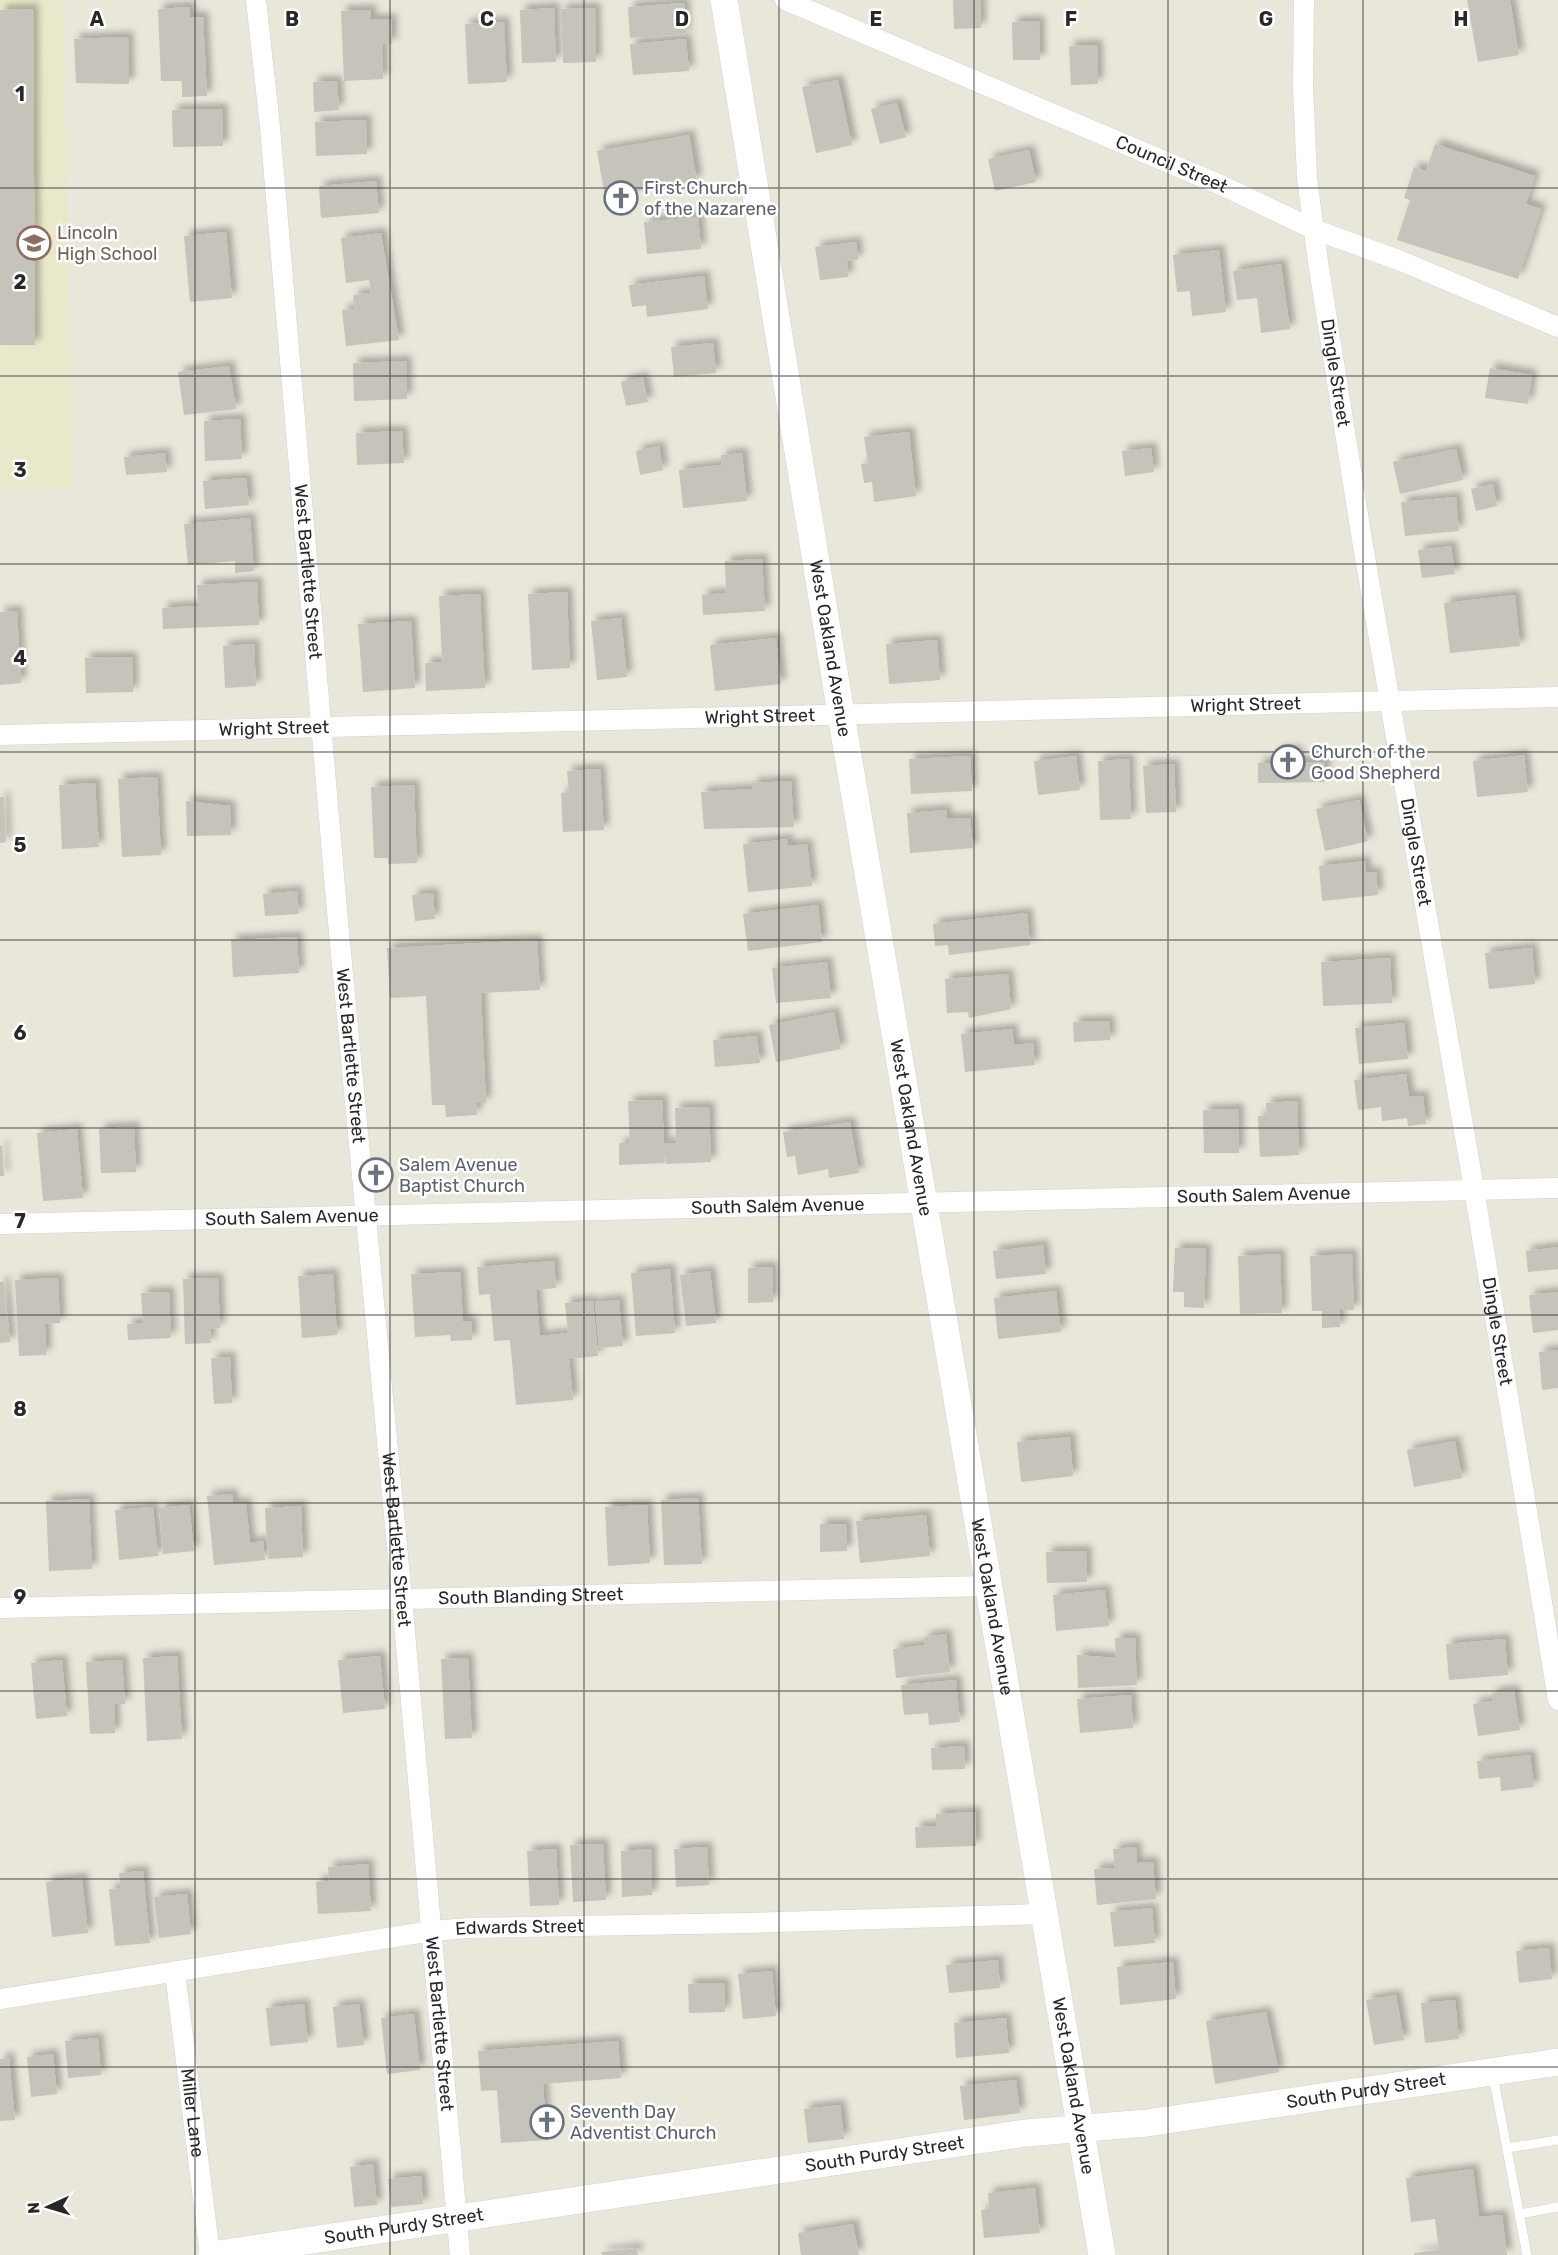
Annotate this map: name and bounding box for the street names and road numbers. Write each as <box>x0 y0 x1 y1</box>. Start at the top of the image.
street label: Council Street <box>1112 131 1231 198</box>
street label: Dingle Street <box>1316 317 1355 429</box>
street label: West Bartlette Street <box>290 483 326 660</box>
street label: West Oakland Avenue <box>805 558 856 739</box>
street label: Wright Street <box>1190 692 1301 717</box>
street label: Wright Street <box>704 704 815 729</box>
street label: Wright Street <box>218 716 329 741</box>
street label: Dingle Street <box>1396 796 1436 908</box>
street label: West Bartlette Street <box>331 967 370 1144</box>
street label: West Oakland Avenue <box>885 1037 937 1218</box>
street label: South Salem Avenue <box>1177 1182 1351 1208</box>
street label: South Salem Avenue <box>691 1193 865 1219</box>
street label: South Salem Avenue <box>205 1204 379 1230</box>
street label: Dingle Street <box>1478 1275 1517 1387</box>
street label: West Bartlette Street <box>377 1451 415 1628</box>
street label: West Oakland Avenue <box>966 1517 1018 1697</box>
street label: South Blanding Street <box>438 1583 624 1609</box>
street label: Edwards Street <box>454 1915 584 1940</box>
street label: West Bartlette Street <box>421 1935 458 2112</box>
street label: West Oakland Avenue <box>1048 1996 1099 2176</box>
street label: Miller Lane <box>176 2067 209 2159</box>
street label: South Purdy Street <box>1285 2068 1447 2113</box>
street label: South Purdy Street <box>803 2131 966 2177</box>
street label: South Purdy Street <box>323 2203 485 2249</box>

